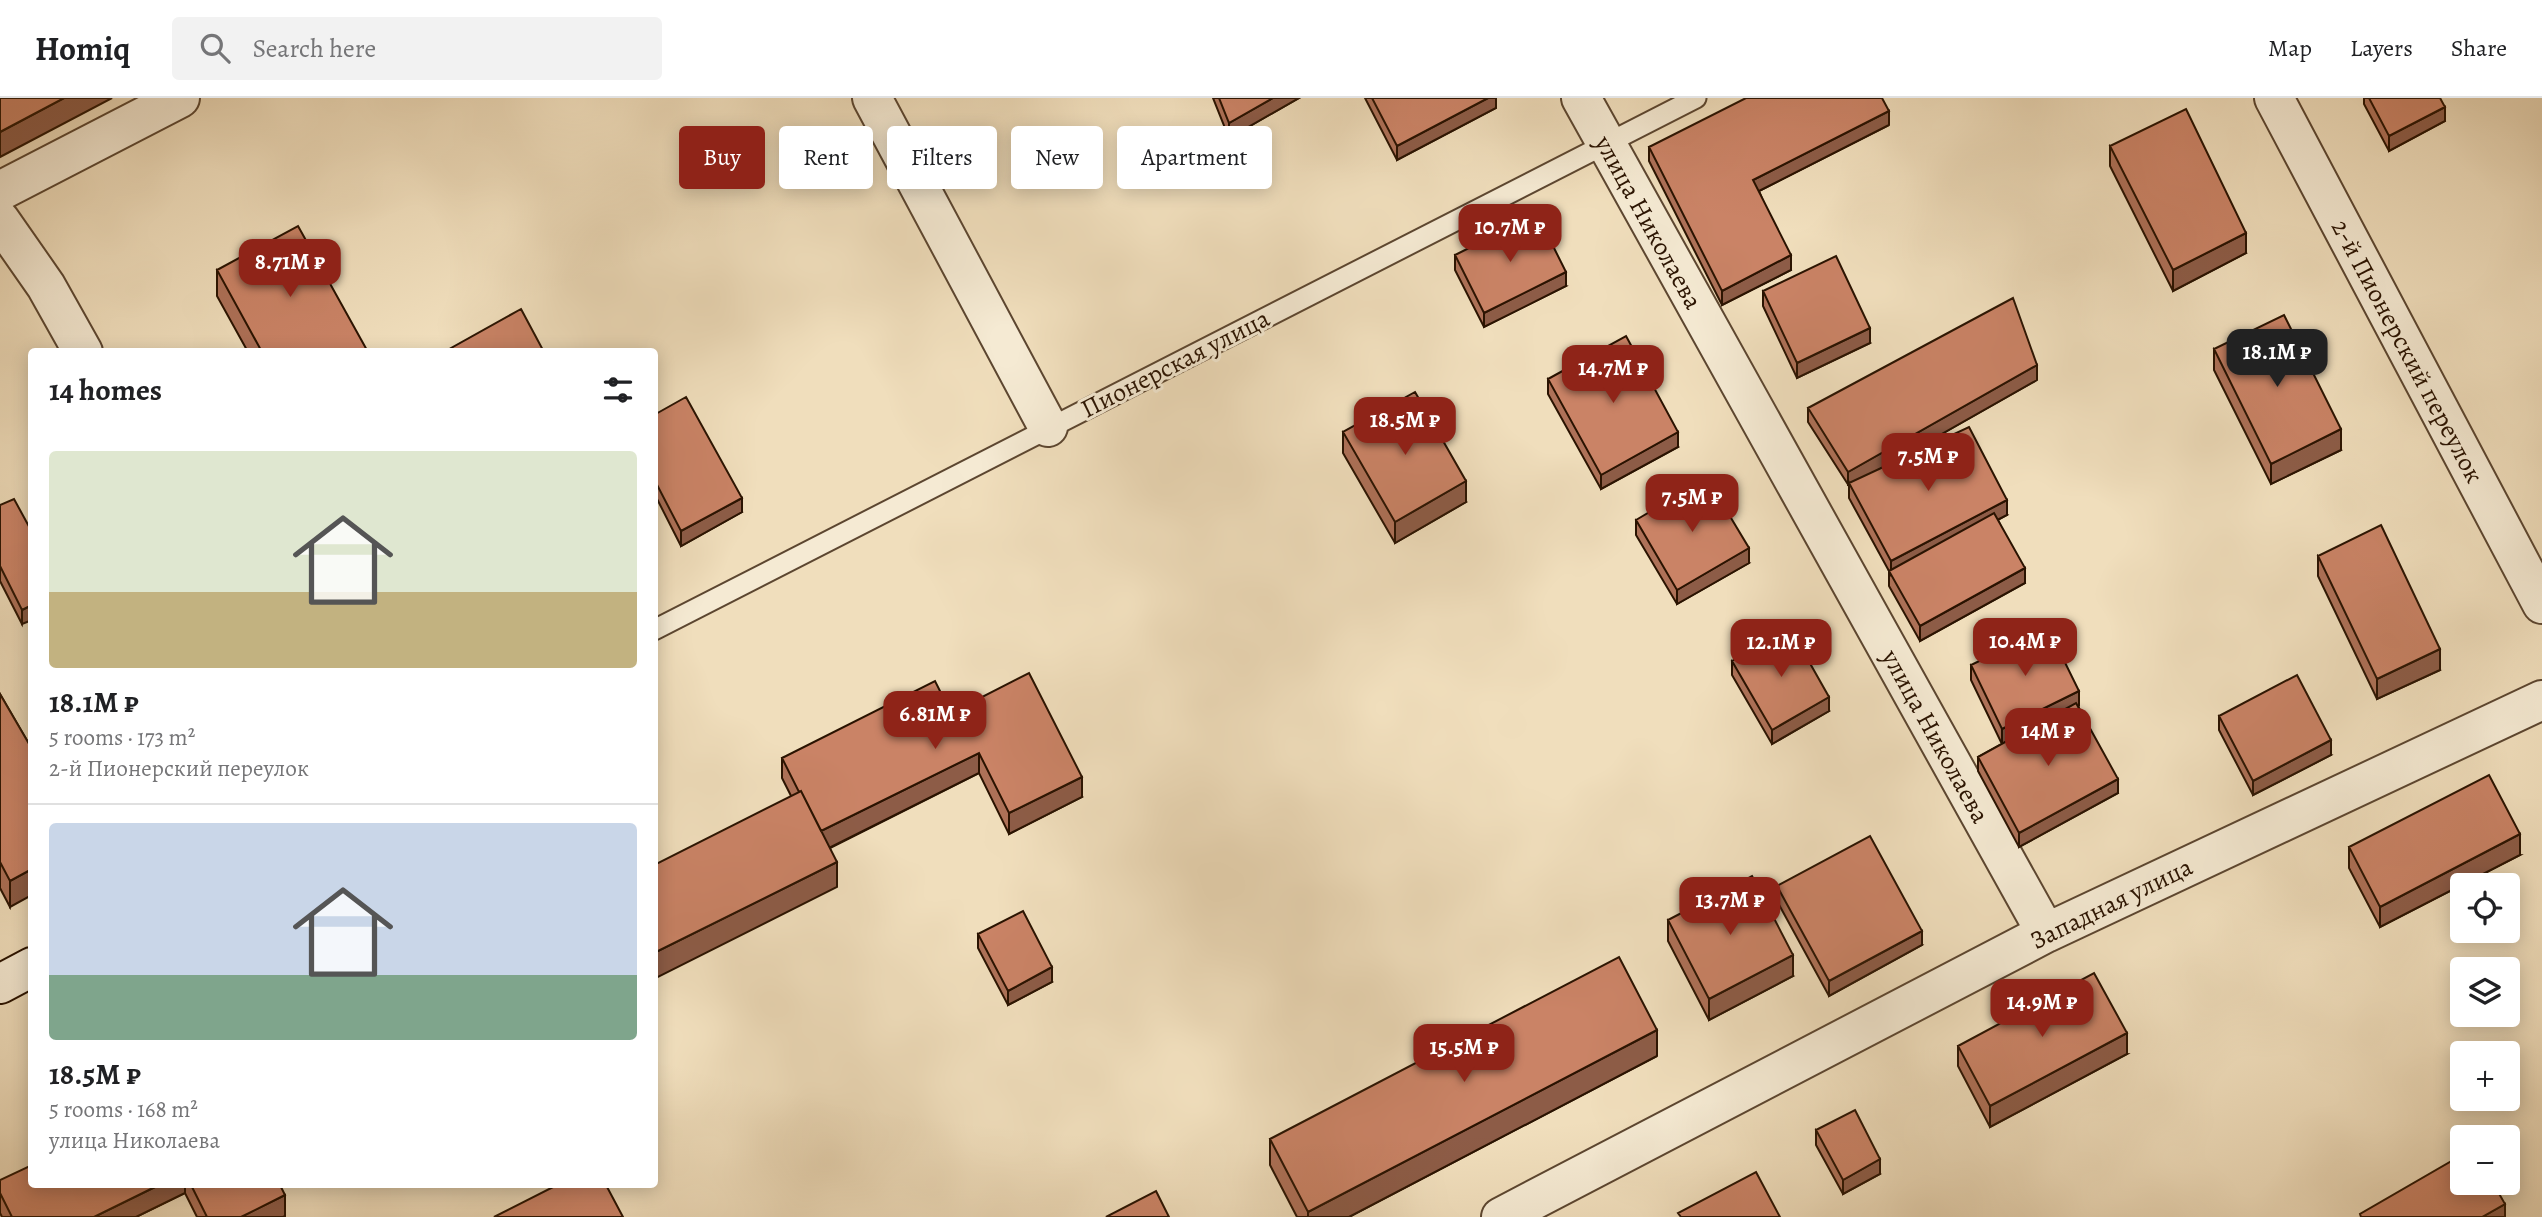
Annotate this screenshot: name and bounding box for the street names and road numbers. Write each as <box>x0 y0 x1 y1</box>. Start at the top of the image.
street label: улица Николаева <box>1586 128 1711 315</box>
street label: 2-й Пионерский переулок <box>2323 213 2492 489</box>
street label: Пионерская улица <box>1075 301 1276 426</box>
street label: улица Николаева <box>1873 642 1998 829</box>
street label: Западная улица <box>2024 849 2198 958</box>

